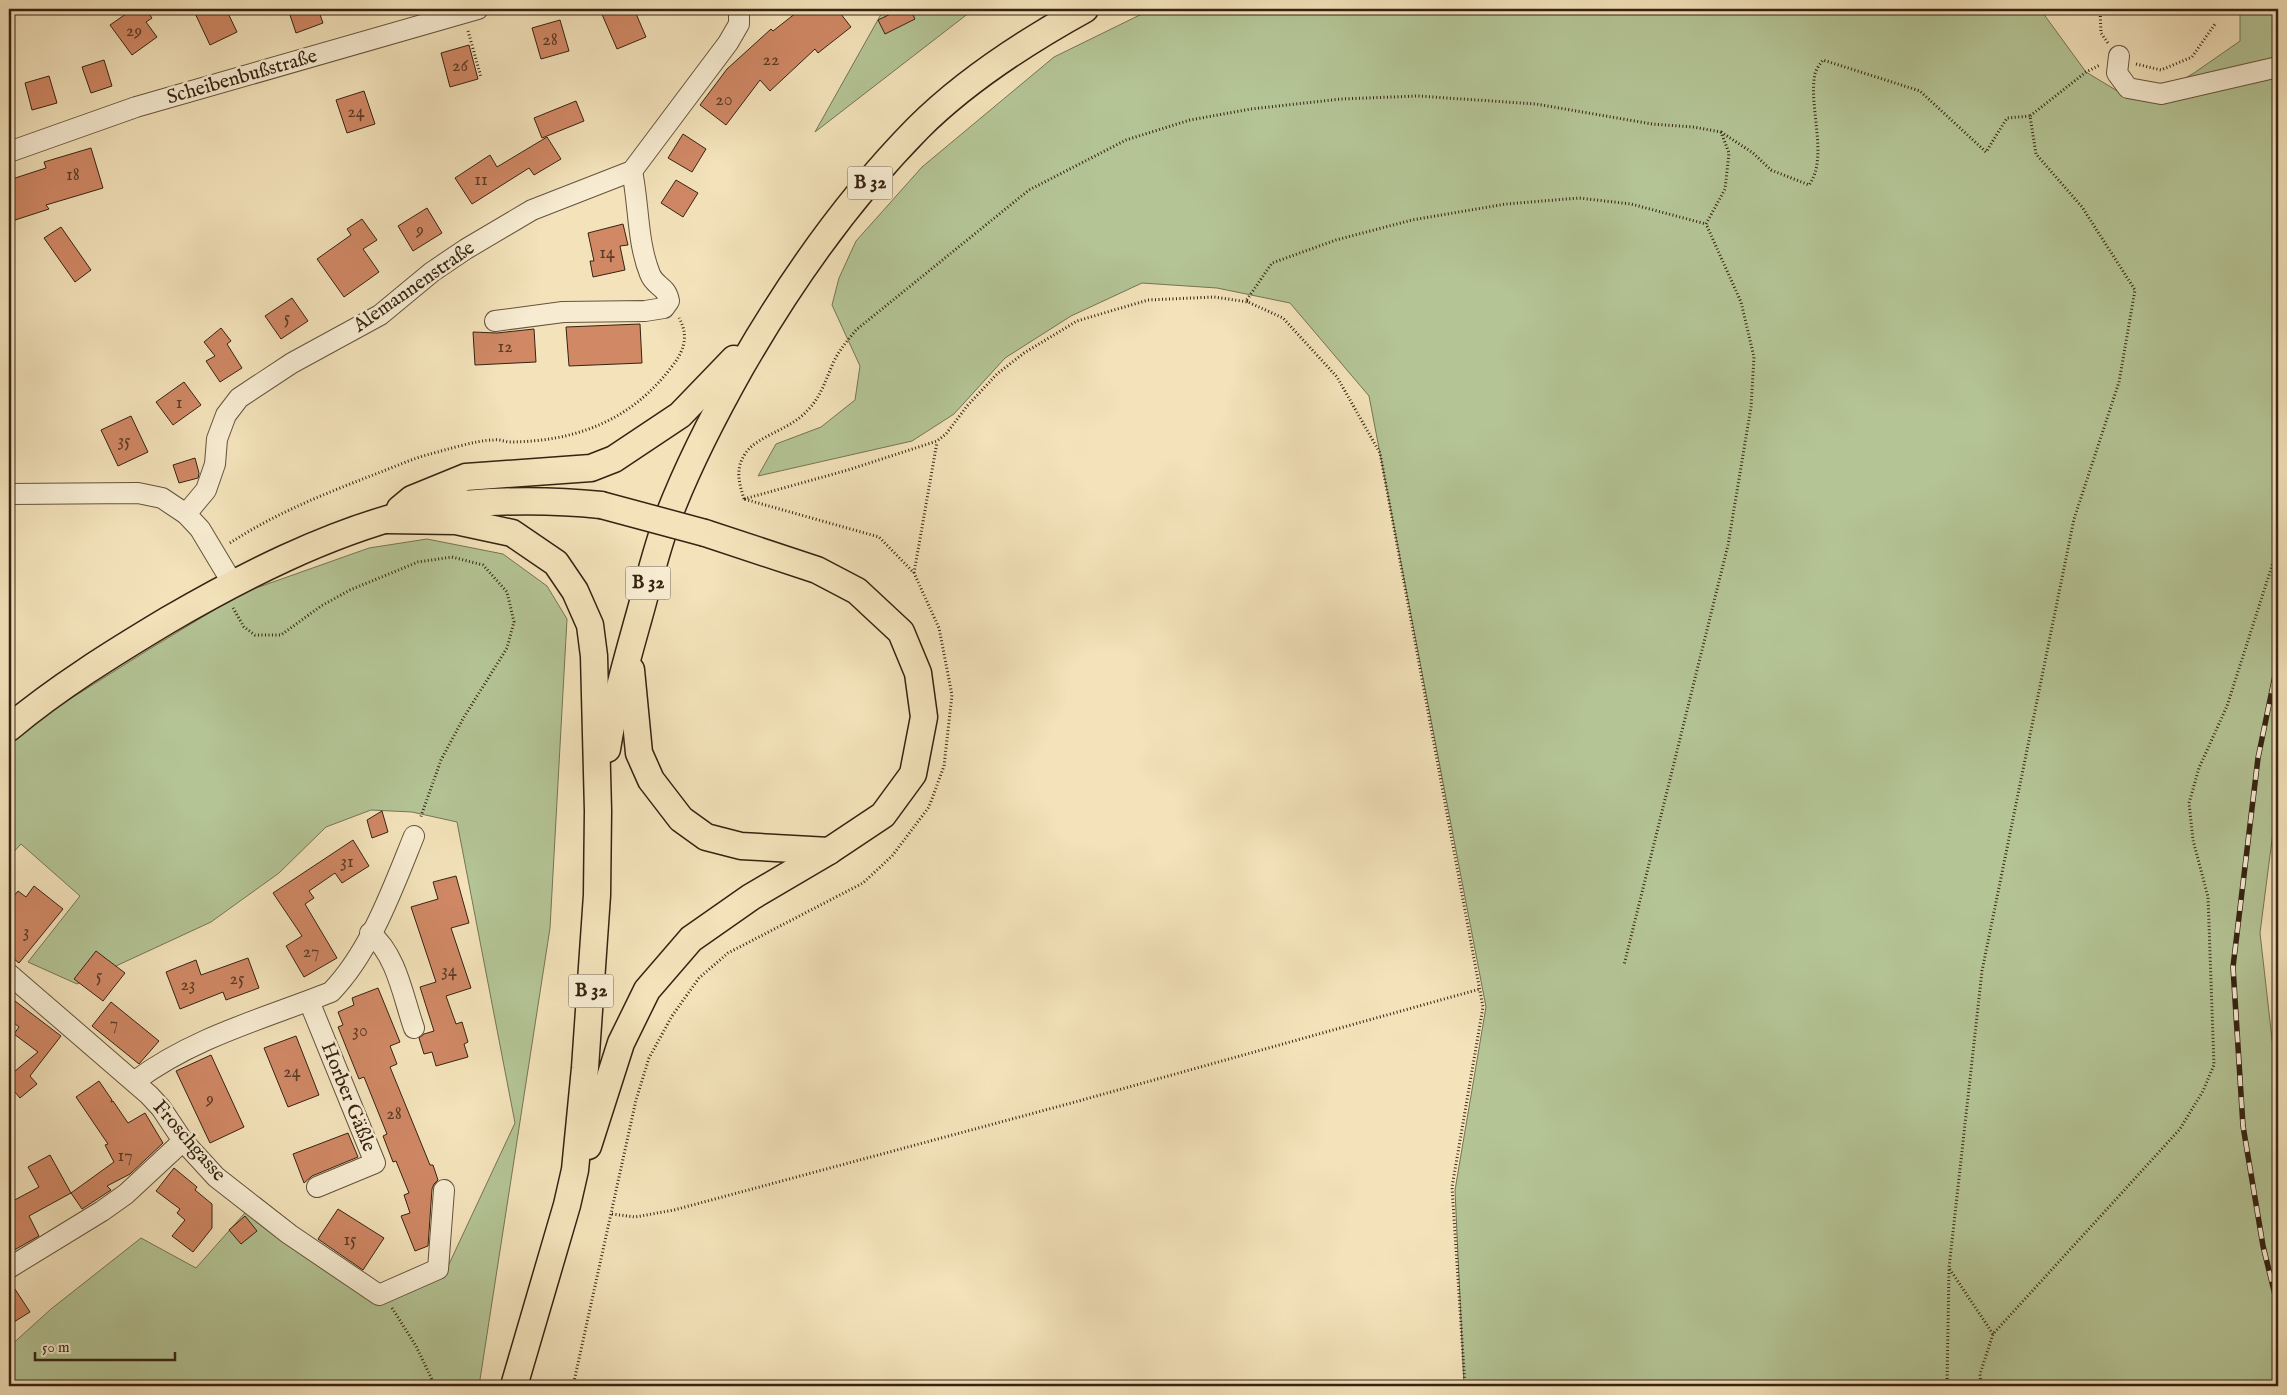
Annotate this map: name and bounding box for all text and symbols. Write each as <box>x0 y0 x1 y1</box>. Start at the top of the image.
house number: 29 <box>126 20 142 43</box>
house number: 28 <box>542 29 558 52</box>
street label: Scheibenbußstraße <box>164 44 320 110</box>
house number: 22 <box>763 49 779 72</box>
house number: 26 <box>452 55 468 78</box>
house number: 20 <box>715 89 733 112</box>
house number: 24 <box>347 101 365 124</box>
house number: 18 <box>66 164 80 187</box>
road number: B 32 <box>848 167 892 200</box>
house number: 11 <box>474 169 488 192</box>
house number: 9 <box>415 219 424 242</box>
street label: Alemannenstraße <box>348 236 480 339</box>
house number: 14 <box>599 242 615 265</box>
house number: 5 <box>284 307 291 330</box>
house number: 12 <box>497 336 513 359</box>
house number: 1 <box>176 392 182 415</box>
house number: 35 <box>117 430 131 453</box>
road number: B 32 <box>626 566 670 600</box>
house number: 31 <box>340 851 354 874</box>
house number: 3 <box>23 921 29 944</box>
house number: 27 <box>303 941 319 964</box>
house number: 34 <box>441 960 457 983</box>
house number: 5 <box>96 965 103 988</box>
house number: 25 <box>230 968 245 991</box>
house number: 23 <box>180 974 196 997</box>
road number: B 32 <box>568 974 614 1008</box>
house number: 7 <box>110 1013 118 1036</box>
house number: 30 <box>352 1020 368 1043</box>
street label: Horber Gäßle <box>315 1039 381 1155</box>
house number: 24 <box>283 1061 301 1084</box>
house number: 9 <box>205 1088 214 1111</box>
street label: Froschgasse <box>147 1095 231 1187</box>
house number: 28 <box>386 1103 402 1126</box>
house number: 17 <box>117 1145 133 1168</box>
house number: 15 <box>343 1229 357 1252</box>
scale bar <box>35 1330 175 1362</box>
text: 50 m <box>42 1338 70 1357</box>

